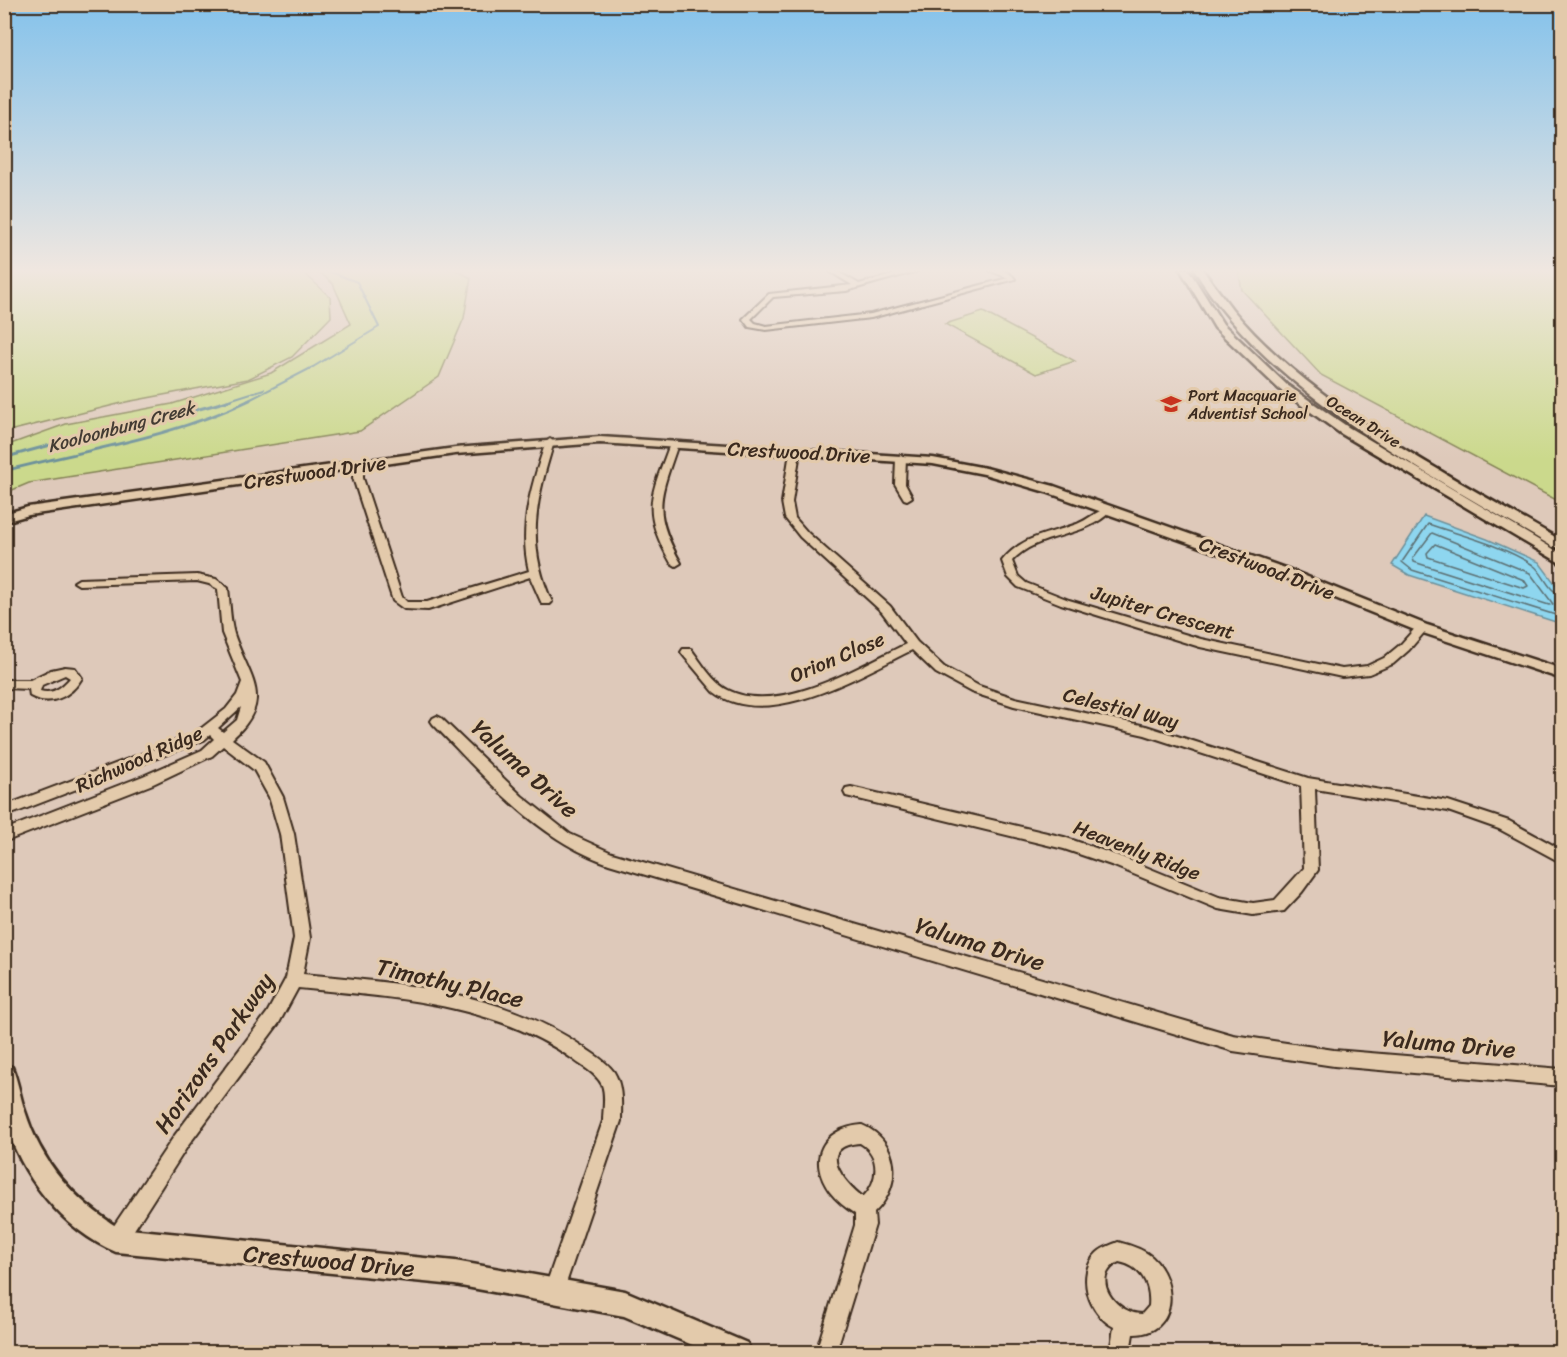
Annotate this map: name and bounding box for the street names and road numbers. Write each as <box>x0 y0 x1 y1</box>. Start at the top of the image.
street label: Ocean Drive <box>1321 387 1407 456</box>
street label: Crestwood Drive <box>727 431 871 474</box>
street label: Crestwood Drive <box>242 445 388 500</box>
street label: Crestwood Drive <box>1194 526 1340 610</box>
street label: Jupiter Crescent <box>1086 575 1239 650</box>
street label: Orion Close <box>784 622 890 693</box>
street label: Celestial Way <box>1059 677 1183 740</box>
street label: Yaluma Drive <box>461 709 589 829</box>
street label: Richwood Ridge <box>70 716 209 803</box>
street label: Heavenly Ridge <box>1068 810 1206 891</box>
street label: Yaluma Drive <box>910 904 1050 984</box>
street label: Timothy Place <box>372 946 528 1020</box>
street label: Horizons Parkway <box>142 963 286 1143</box>
street label: Yaluma Drive <box>1381 1017 1517 1071</box>
street label: Crestwood Drive <box>242 1233 416 1289</box>

